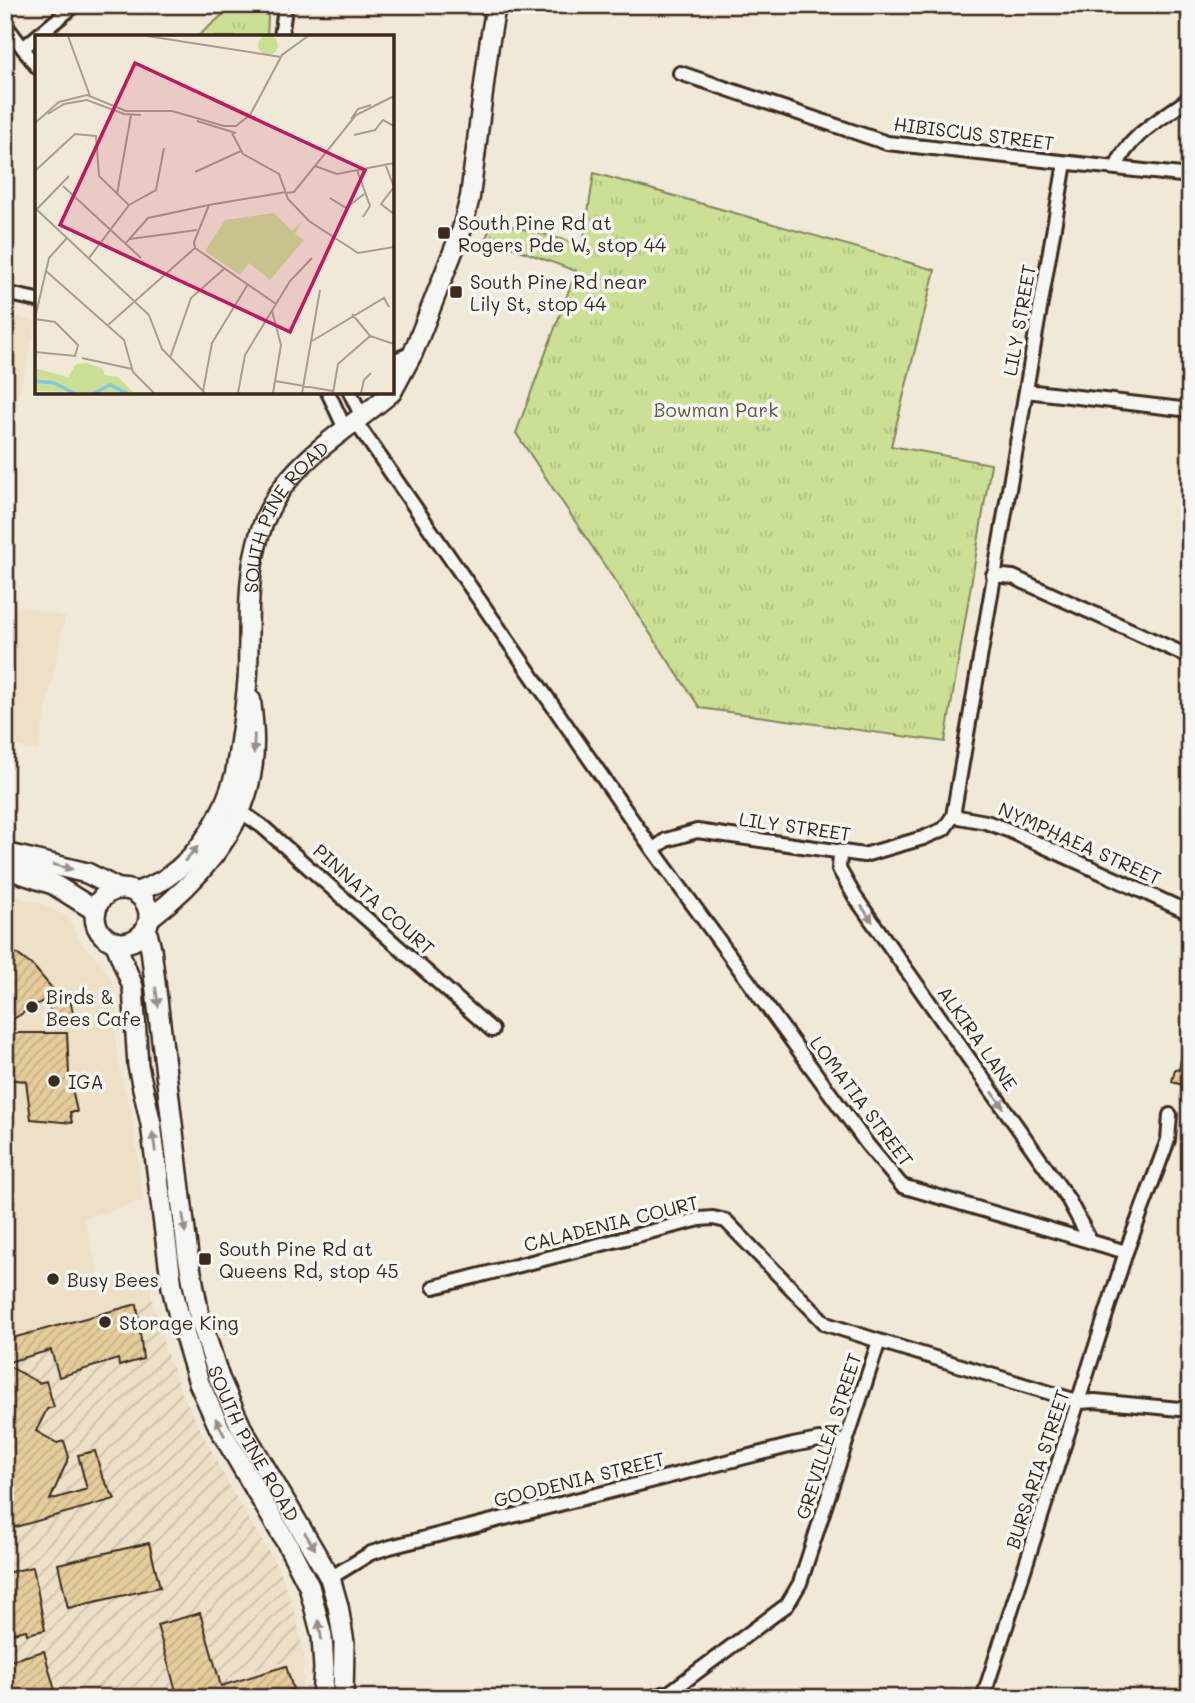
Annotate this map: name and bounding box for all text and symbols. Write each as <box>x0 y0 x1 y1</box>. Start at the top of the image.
inset map <box>35 35 394 394</box>
street label: HIBISCUS STREET <box>892 111 1056 155</box>
place label: South Pine Rd at Rogers Pde W, stop 44 <box>458 210 666 257</box>
marker: South Pine Rd at Rogers Pde W, stop 44 <box>436 225 452 241</box>
street label: LILY STREET <box>997 262 1041 378</box>
place label: South Pine Rd near Lily St, stop 44 <box>470 269 647 316</box>
marker: South Pine Rd near Lily St, stop 44 <box>448 284 464 300</box>
park label: Bowman Park <box>654 397 778 422</box>
street label: SOUTH PINE ROAD <box>237 435 333 594</box>
one-way arrow <box>249 733 260 755</box>
street label: NYMPHAEA STREET <box>995 796 1165 890</box>
street label: LILY STREET <box>737 806 853 846</box>
street label: PINNATA COURT <box>308 838 440 960</box>
one-way arrow <box>183 845 199 863</box>
one-way arrow <box>52 862 74 873</box>
one-way arrow <box>860 905 874 923</box>
street label: ALKIRA LANE <box>933 981 1023 1095</box>
place label: Birds & Bees Cafe <box>46 984 141 1031</box>
one-way arrow <box>151 986 162 1008</box>
marker: Birds & Bees Cafe <box>24 999 40 1015</box>
street label: LOMATIA STREET <box>805 1031 919 1171</box>
place label: IGA <box>68 1069 104 1094</box>
marker: IGA <box>46 1073 62 1089</box>
one-way arrow <box>991 1091 1005 1109</box>
one-way arrow <box>148 1130 159 1152</box>
street label: CALADENIA COURT <box>521 1189 701 1257</box>
one-way arrow <box>179 1212 190 1234</box>
place label: South Pine Rd at Queens Rd, stop 45 <box>219 1236 399 1283</box>
marker: South Pine Rd at Queens Rd, stop 45 <box>197 1251 213 1267</box>
place label: Busy Bees <box>67 1267 159 1292</box>
marker: Busy Bees <box>45 1271 61 1287</box>
place label: Storage King <box>119 1310 238 1335</box>
marker: Storage King <box>97 1314 113 1330</box>
street label: GREVILLEA STREET <box>789 1350 867 1522</box>
street label: SOUTH PINE ROAD <box>203 1362 306 1525</box>
street label: BURSARIA STREET <box>999 1386 1075 1552</box>
one-way arrow <box>214 1417 225 1437</box>
street label: GOODENIA STREET <box>491 1446 667 1512</box>
one-way arrow <box>303 1532 316 1551</box>
one-way arrow <box>315 1619 326 1641</box>

